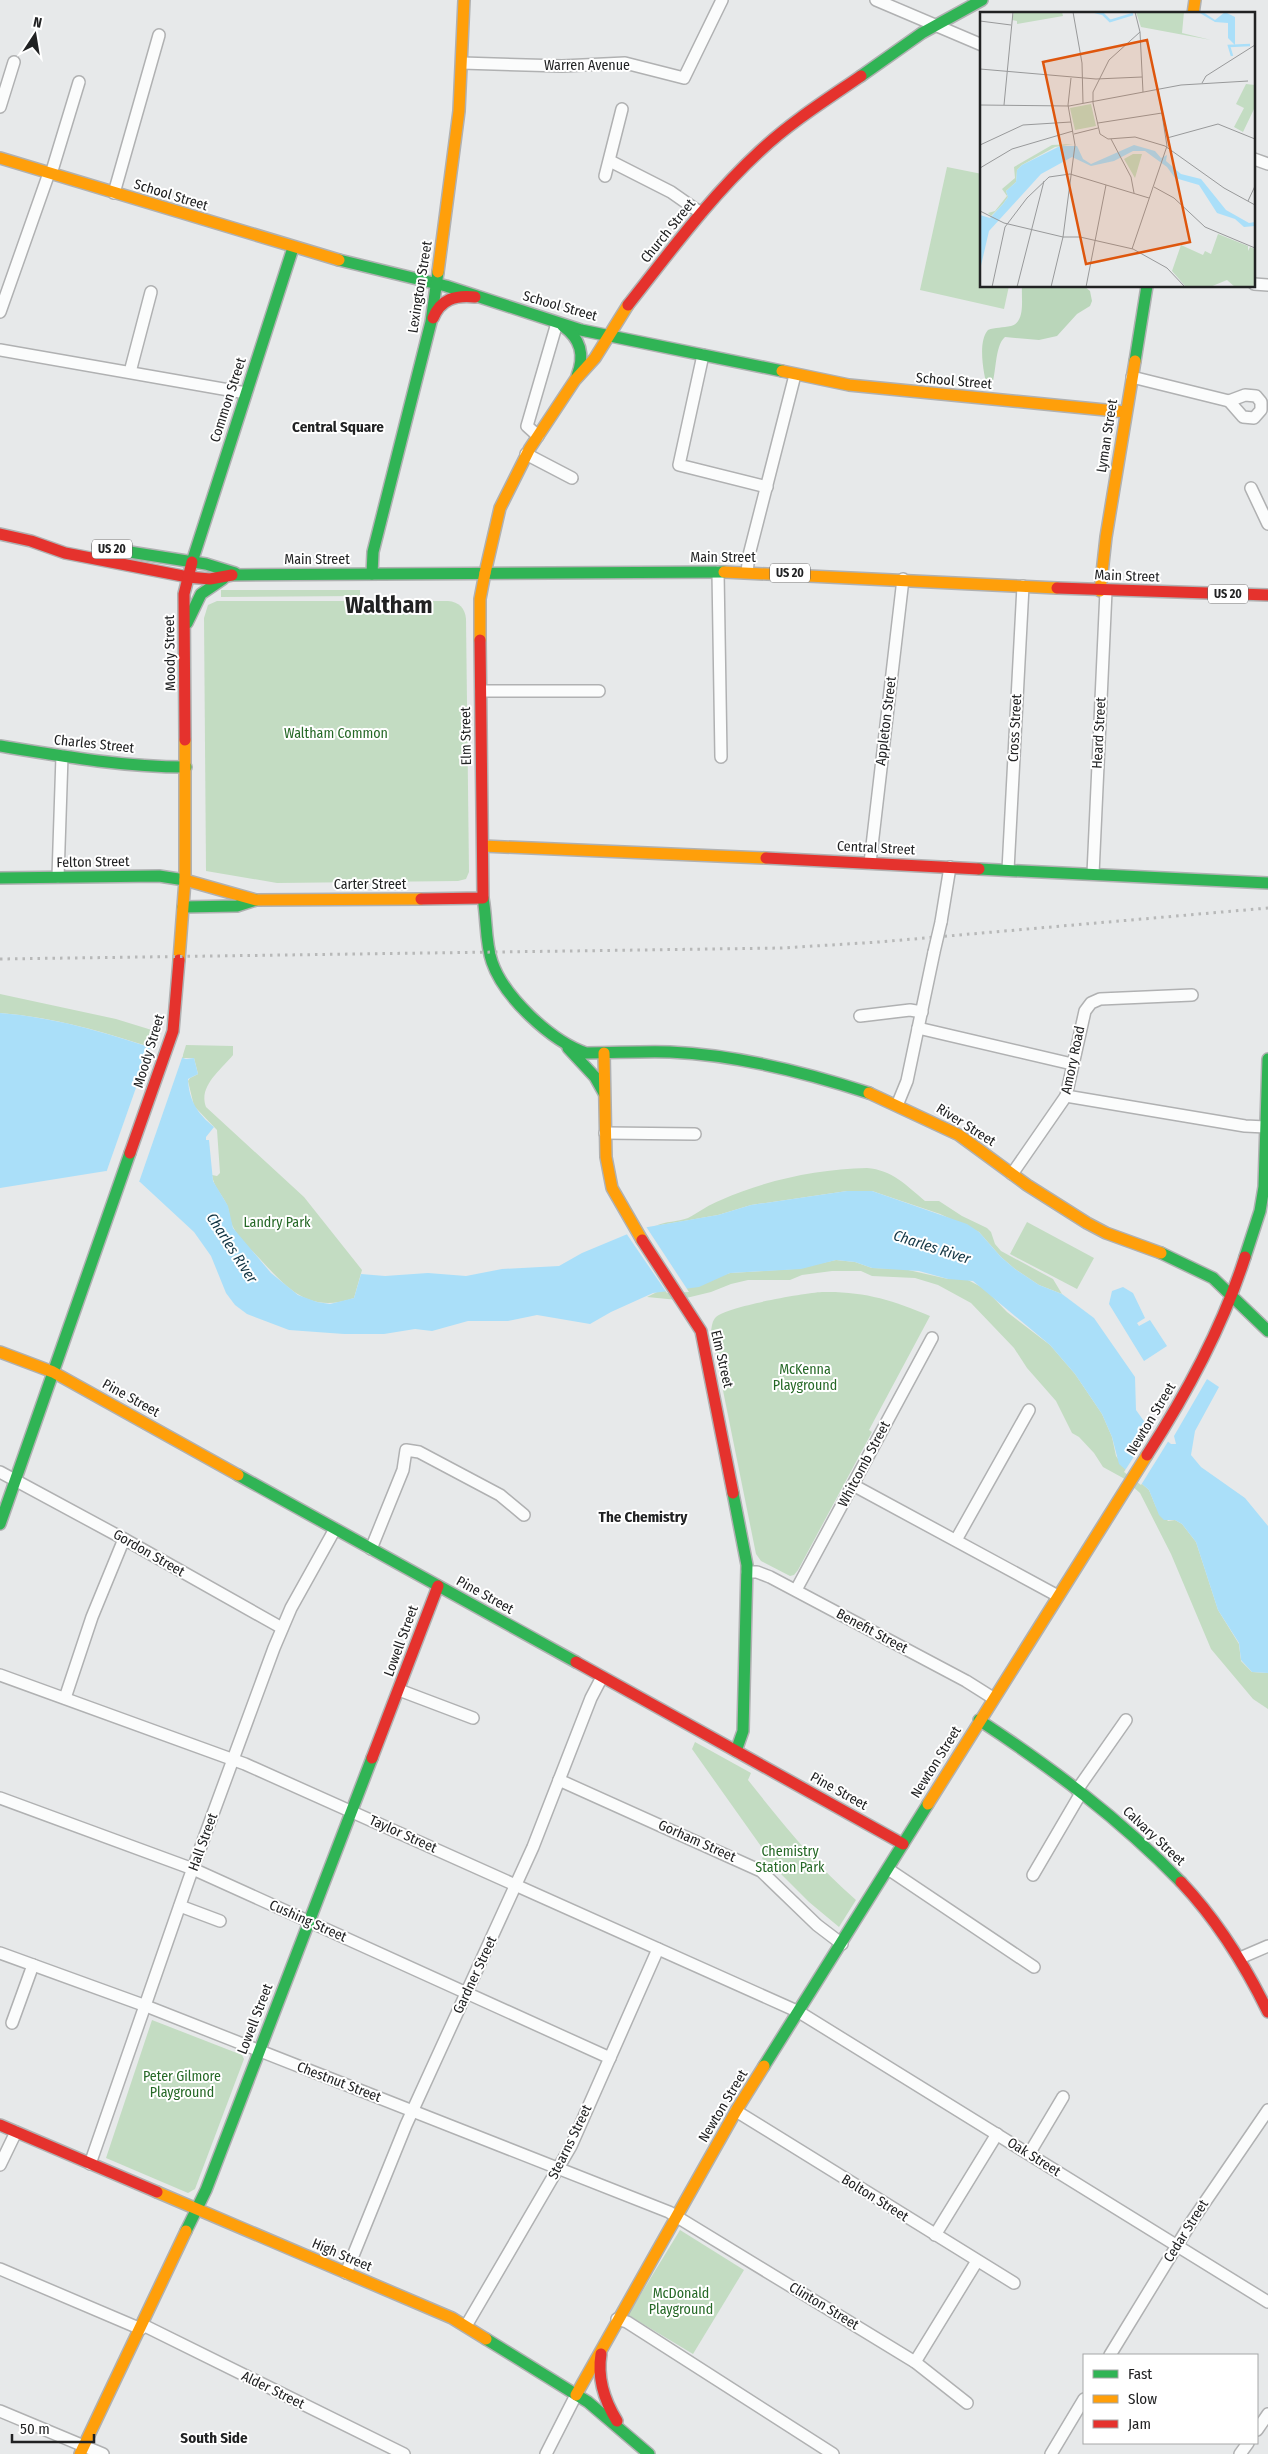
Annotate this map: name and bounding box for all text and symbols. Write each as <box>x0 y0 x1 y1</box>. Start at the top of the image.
north arrow <box>10 10 60 60</box>
inset map <box>980 12 1256 288</box>
text: N <box>32 14 43 32</box>
street label: Warren Avenue <box>544 57 630 74</box>
street label: School Street <box>132 176 210 214</box>
street label: Church Street <box>637 195 699 266</box>
street label: Lexington Street <box>404 239 436 334</box>
street label: School Street <box>521 287 599 325</box>
street label: Common Street <box>206 355 250 445</box>
street label: School Street <box>915 369 993 393</box>
street label: Lyman Street <box>1093 398 1121 474</box>
district label: Central Square <box>292 418 384 436</box>
road number: US 20 <box>92 540 132 558</box>
street label: Main Street <box>690 549 756 566</box>
street label: Main Street <box>284 551 350 568</box>
road number: US 20 <box>770 564 810 582</box>
street label: Main Street <box>1094 566 1160 586</box>
road number: US 20 <box>1208 584 1248 604</box>
district label: Waltham <box>345 591 433 619</box>
street label: Moody Street <box>161 614 179 691</box>
street label: Appleton Street <box>872 675 900 767</box>
street label: Cross Street <box>1005 693 1025 763</box>
street label: Heard Street <box>1089 696 1109 769</box>
street label: Elm Street <box>457 706 475 765</box>
park label: Waltham Common <box>284 725 388 742</box>
street label: Charles Street <box>53 731 135 757</box>
street label: Central Street <box>836 837 916 859</box>
street label: Felton Street <box>56 853 130 871</box>
street label: Carter Street <box>334 876 407 893</box>
street label: Moody Street <box>130 1012 168 1090</box>
street label: Amory Road <box>1058 1025 1088 1095</box>
street label: River Street <box>933 1100 999 1150</box>
water label: Charles River <box>203 1210 262 1287</box>
park label: Landry Park <box>243 1214 311 1231</box>
water label: Charles River <box>891 1226 974 1268</box>
street label: Elm Street <box>707 1329 737 1390</box>
park label: McKenna Playground <box>773 1361 837 1394</box>
street label: Pine Street <box>99 1375 163 1421</box>
street label: Newton Street <box>1123 1379 1179 1458</box>
street label: Whitcomb Street <box>834 1418 894 1510</box>
district label: The Chemistry <box>599 1508 688 1526</box>
street label: Gordon Street <box>110 1526 188 1581</box>
street label: Pine Street <box>453 1572 517 1618</box>
street label: Lowell Street <box>380 1603 422 1679</box>
street label: Benefit Street <box>833 1605 911 1657</box>
street label: Newton Street <box>907 1723 965 1801</box>
street label: Pine Street <box>807 1768 871 1814</box>
street label: Calvary Street <box>1119 1803 1189 1869</box>
street label: Hall Street <box>185 1810 221 1873</box>
street label: Taylor Street <box>367 1812 440 1857</box>
street label: Gorham Street <box>656 1816 739 1866</box>
park label: Chemistry Station Park <box>755 1843 825 1876</box>
street label: Cushing Street <box>267 1896 350 1946</box>
street label: Gardner Street <box>450 1933 501 2017</box>
street label: Lowell Street <box>234 1981 276 2057</box>
street label: Chestnut Street <box>294 2058 384 2106</box>
street label: Newton Street <box>695 2066 751 2145</box>
park label: Peter Gilmore Playground <box>143 2068 221 2101</box>
street label: Stearns Street <box>545 2102 596 2182</box>
street label: Oak Street <box>1004 2134 1064 2180</box>
street label: Bolton Street <box>838 2171 912 2225</box>
street label: Cedar Street <box>1160 2196 1212 2265</box>
street label: High Street <box>309 2235 375 2275</box>
street label: Clinton Street <box>786 2279 862 2334</box>
park label: McDonald Playground <box>649 2285 713 2318</box>
legend <box>1083 2354 1258 2444</box>
text: Fast <box>1128 2365 1152 2383</box>
street label: Alder Street <box>239 2367 308 2413</box>
text: Slow <box>1128 2390 1157 2408</box>
scale bar <box>12 2412 95 2444</box>
text: Jam <box>1128 2415 1151 2433</box>
text: 50 m <box>20 2420 50 2438</box>
district label: South Side <box>180 2429 248 2447</box>

